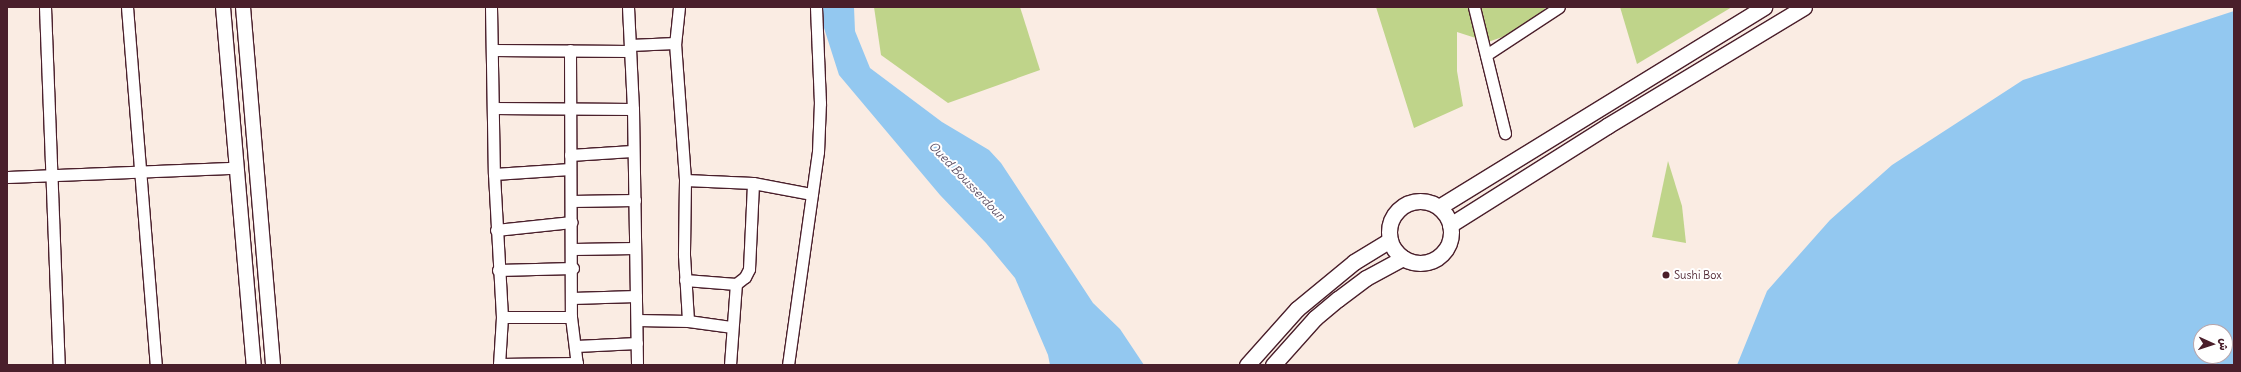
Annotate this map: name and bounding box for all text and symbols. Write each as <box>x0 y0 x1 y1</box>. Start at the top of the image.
water label: Oued Bousserdoun <box>926 139 1008 223</box>
place label: Sushi Box <box>1674 268 1722 282</box>
marker: Sushi Box <box>1661 270 1671 280</box>
north arrow <box>2193 324 2233 364</box>
text: ش <box>2217 338 2231 351</box>

